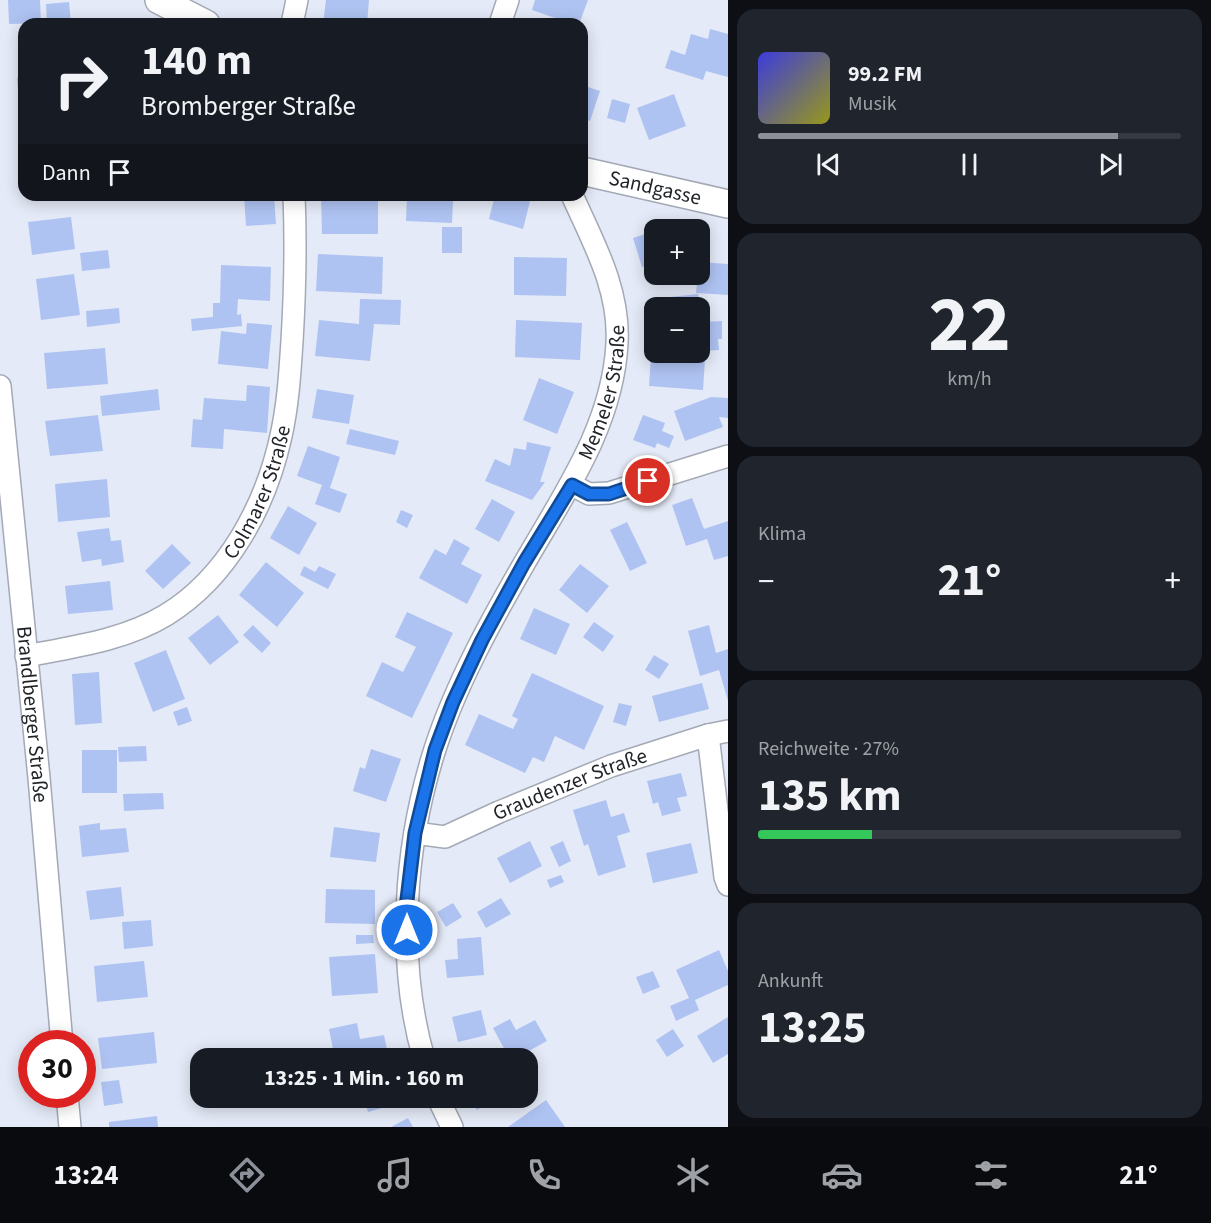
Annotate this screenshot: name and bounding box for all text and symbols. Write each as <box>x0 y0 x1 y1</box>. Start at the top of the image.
text: 140 m <box>141 31 252 91</box>
icon: right <box>42 42 120 120</box>
text: 99.2 FM <box>848 58 922 90</box>
text: Bromberger Straße <box>141 87 356 126</box>
text: Musik <box>848 90 897 118</box>
icon: previous <box>812 148 845 181</box>
icon: pause <box>953 148 986 181</box>
icon: next <box>1094 148 1127 181</box>
icon: arrive <box>103 156 136 189</box>
text: Dann <box>42 157 91 189</box>
street label: Sandgasse <box>606 163 704 213</box>
map controls <box>644 219 710 363</box>
button: + <box>644 219 710 285</box>
text: 22 <box>928 270 1011 381</box>
button: − <box>644 297 710 363</box>
street label: Memeler Straße <box>570 325 632 465</box>
text: km/h <box>947 365 992 393</box>
street label: Colmarer Straße <box>216 423 298 565</box>
pin <box>622 455 673 506</box>
icon: arrive <box>631 464 664 497</box>
text: Klima <box>758 520 806 548</box>
text: 21° <box>938 549 1001 613</box>
text: − <box>758 558 774 605</box>
text: + <box>1165 558 1181 605</box>
street label: Brandlberger Straße <box>9 625 56 804</box>
text: Reichweite · 27% <box>758 735 899 763</box>
street label: Graudenzer Straße <box>488 740 651 828</box>
text: 135 km <box>758 764 902 828</box>
position arrow <box>375 898 439 962</box>
text: Ankunft <box>758 967 823 995</box>
text: 13:25 <box>758 996 867 1060</box>
speed limit sign: 30 <box>18 1030 96 1108</box>
text: 13:25 · 1 Min. · 160 m <box>264 1062 464 1094</box>
icon: directions <box>226 1154 268 1196</box>
icon: music <box>374 1154 416 1196</box>
icon: phone <box>523 1154 565 1196</box>
icon: climate <box>672 1154 714 1196</box>
icon: car <box>821 1154 863 1196</box>
icon: filters <box>970 1154 1012 1196</box>
text: 13:24 <box>53 1156 119 1195</box>
text: 21° <box>1119 1156 1158 1195</box>

